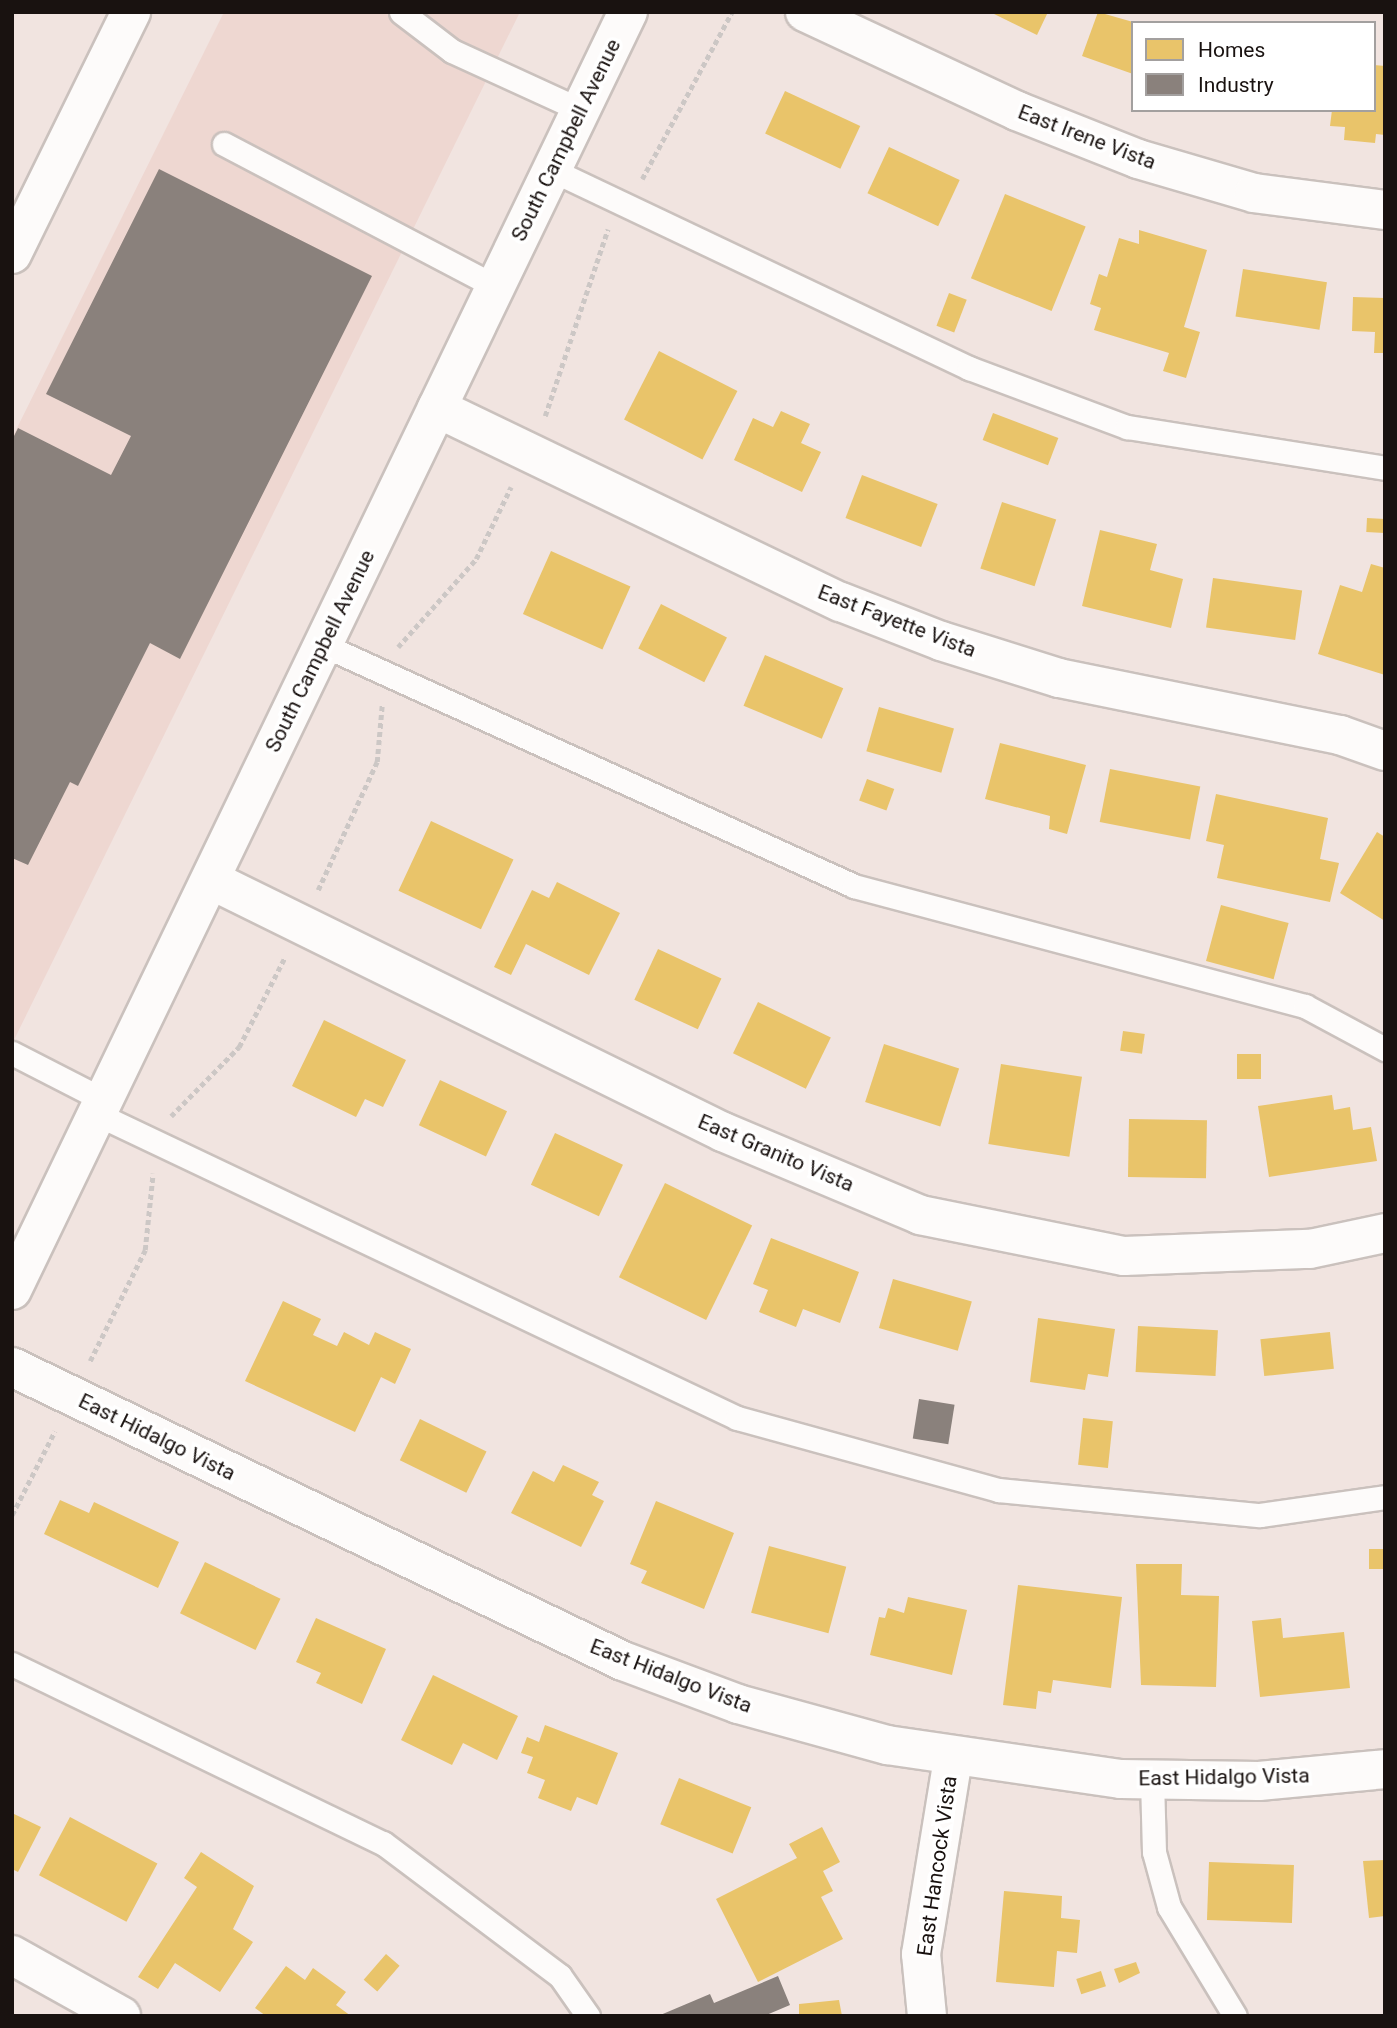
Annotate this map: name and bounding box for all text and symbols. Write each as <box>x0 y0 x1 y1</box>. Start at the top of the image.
legend <box>1131 21 1376 112</box>
street label: South Campbell Avenue <box>506 35 626 245</box>
text: Homes <box>1198 38 1265 62</box>
text: Industry <box>1198 73 1274 97</box>
street label: East Irene Vista <box>1015 99 1159 175</box>
street label: South Campbell Avenue <box>260 546 380 756</box>
street label: East Fayette Vista <box>814 579 980 663</box>
street label: East Granito Vista <box>694 1109 858 1197</box>
street label: East Hidalgo Vista <box>74 1388 240 1486</box>
street label: East Hidalgo Vista <box>587 1634 755 1718</box>
street label: East Hidalgo Vista <box>1138 1763 1310 1791</box>
street label: East Hancock Vista <box>912 1774 962 1958</box>

